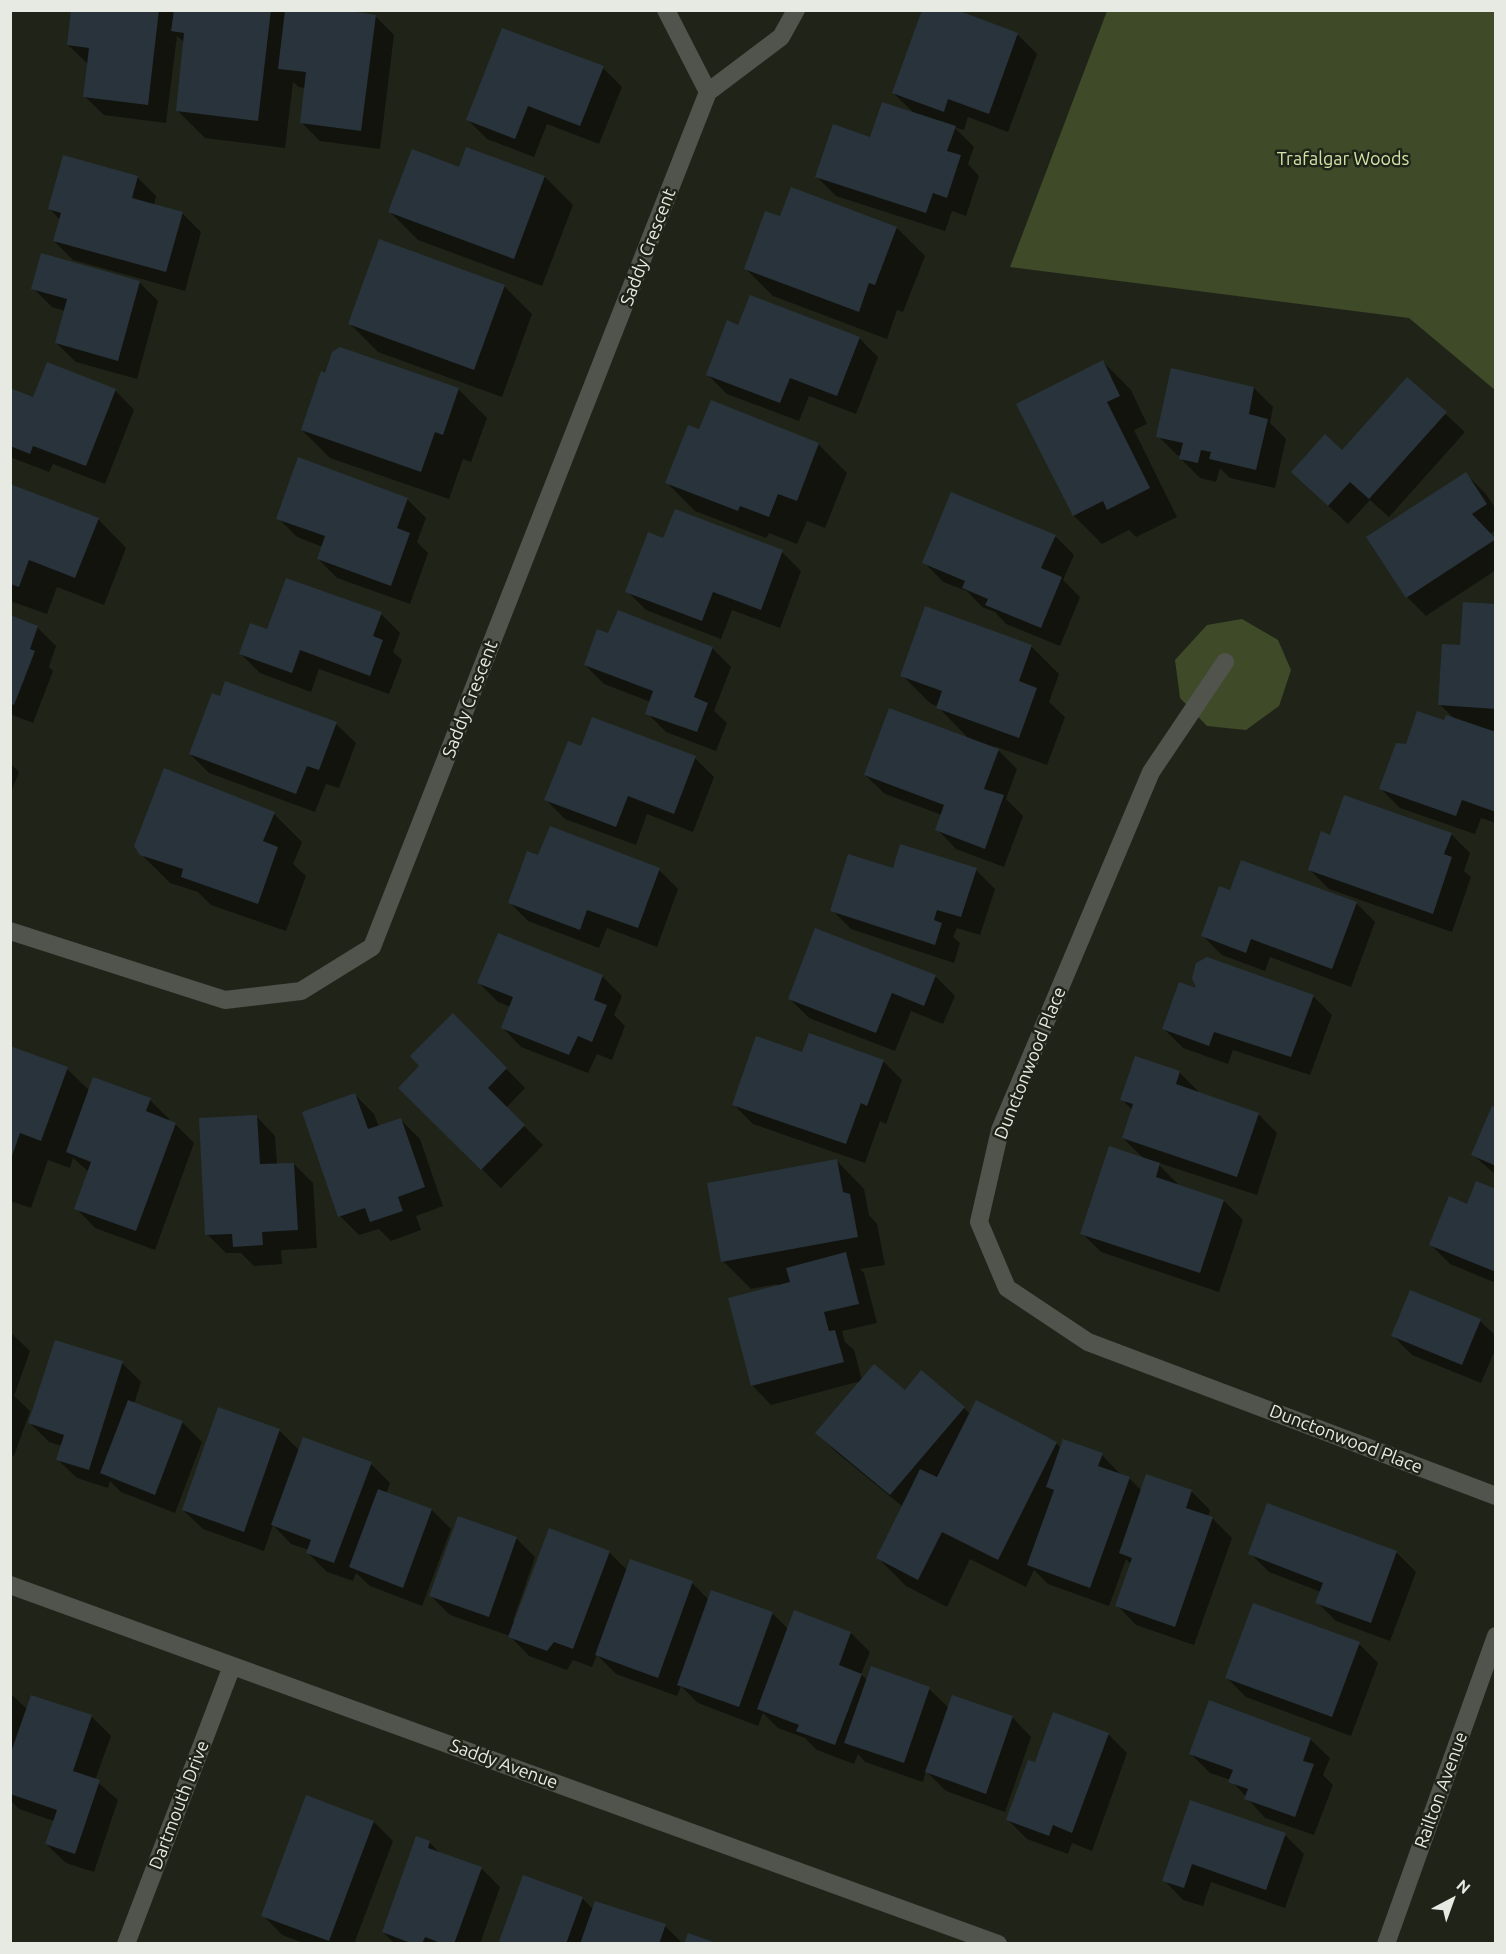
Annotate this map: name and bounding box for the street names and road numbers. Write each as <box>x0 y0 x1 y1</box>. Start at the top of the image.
street label: Saddy Crescent <box>616 185 680 309</box>
street label: Saddy Crescent <box>438 637 502 761</box>
street label: Dunctonwood Place <box>990 984 1070 1142</box>
street label: Dunctonwood Place <box>1266 1400 1426 1478</box>
street label: Railton Avenue <box>1410 1729 1472 1851</box>
street label: Saddy Avenue <box>447 1734 561 1794</box>
street label: Dartmouth Drive <box>145 1738 213 1872</box>

